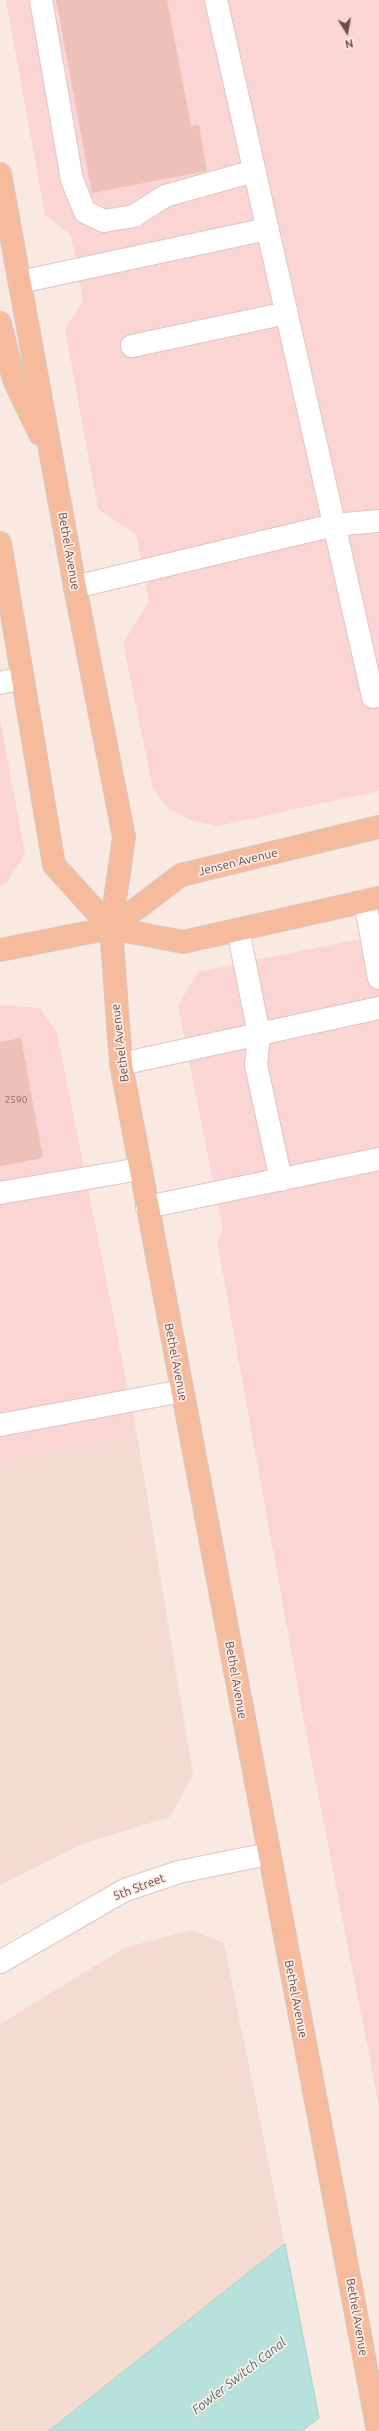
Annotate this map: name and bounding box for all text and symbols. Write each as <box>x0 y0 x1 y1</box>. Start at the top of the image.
north arrow <box>327 12 367 52</box>
text: N <box>344 37 354 50</box>
street label: Bethel Avenue <box>55 511 83 591</box>
street label: Jensen Avenue <box>197 845 279 879</box>
street label: Bethel Avenue <box>108 1003 132 1083</box>
house number: 2590 <box>5 1094 27 1106</box>
street label: Bethel Avenue <box>161 1322 191 1402</box>
street label: Bethel Avenue <box>222 1640 250 1720</box>
street label: 5th Street <box>111 1870 167 1904</box>
street label: Bethel Avenue <box>281 1959 311 2039</box>
street label: Bethel Avenue <box>343 2277 371 2357</box>
water label: Fowler Switch Canal <box>189 2334 289 2418</box>

